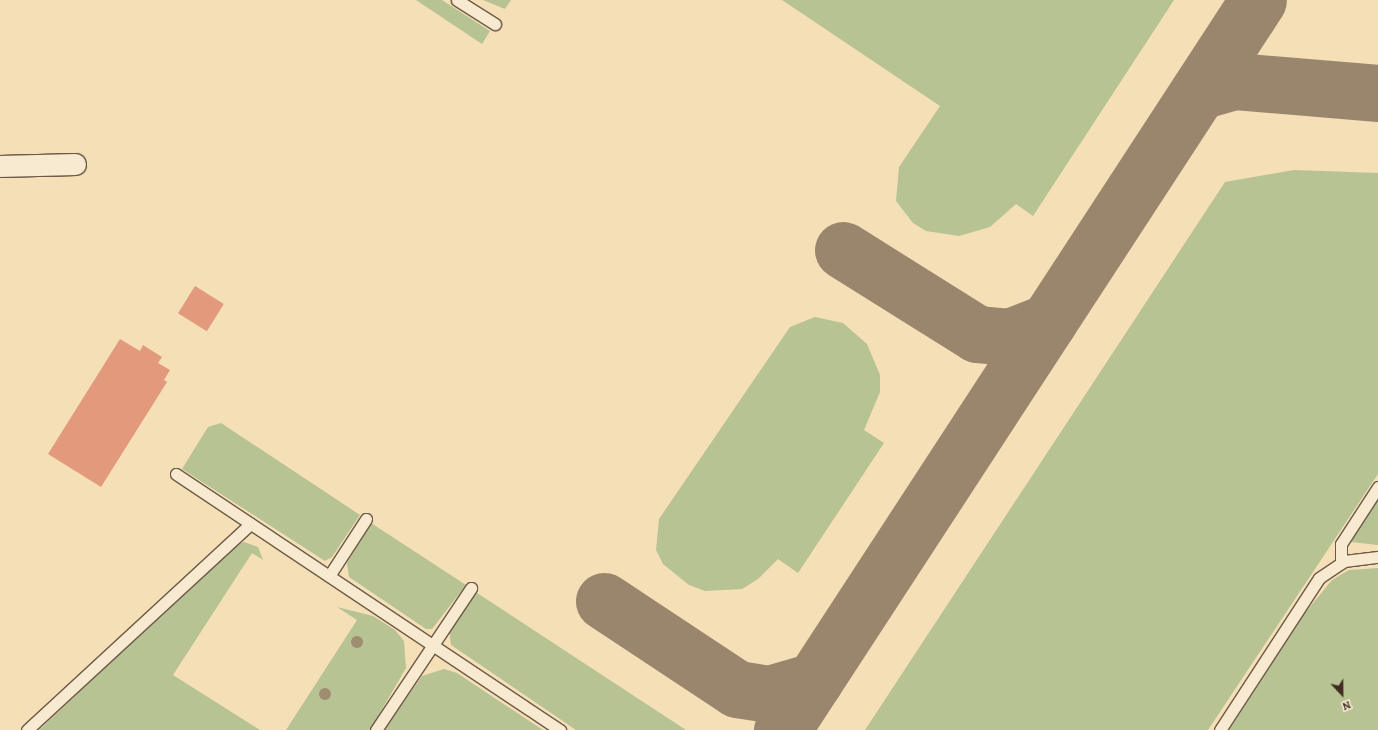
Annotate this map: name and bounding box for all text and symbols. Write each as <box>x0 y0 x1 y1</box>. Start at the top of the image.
north arrow <box>1322 674 1362 714</box>
text: N <box>1340 697 1353 714</box>

